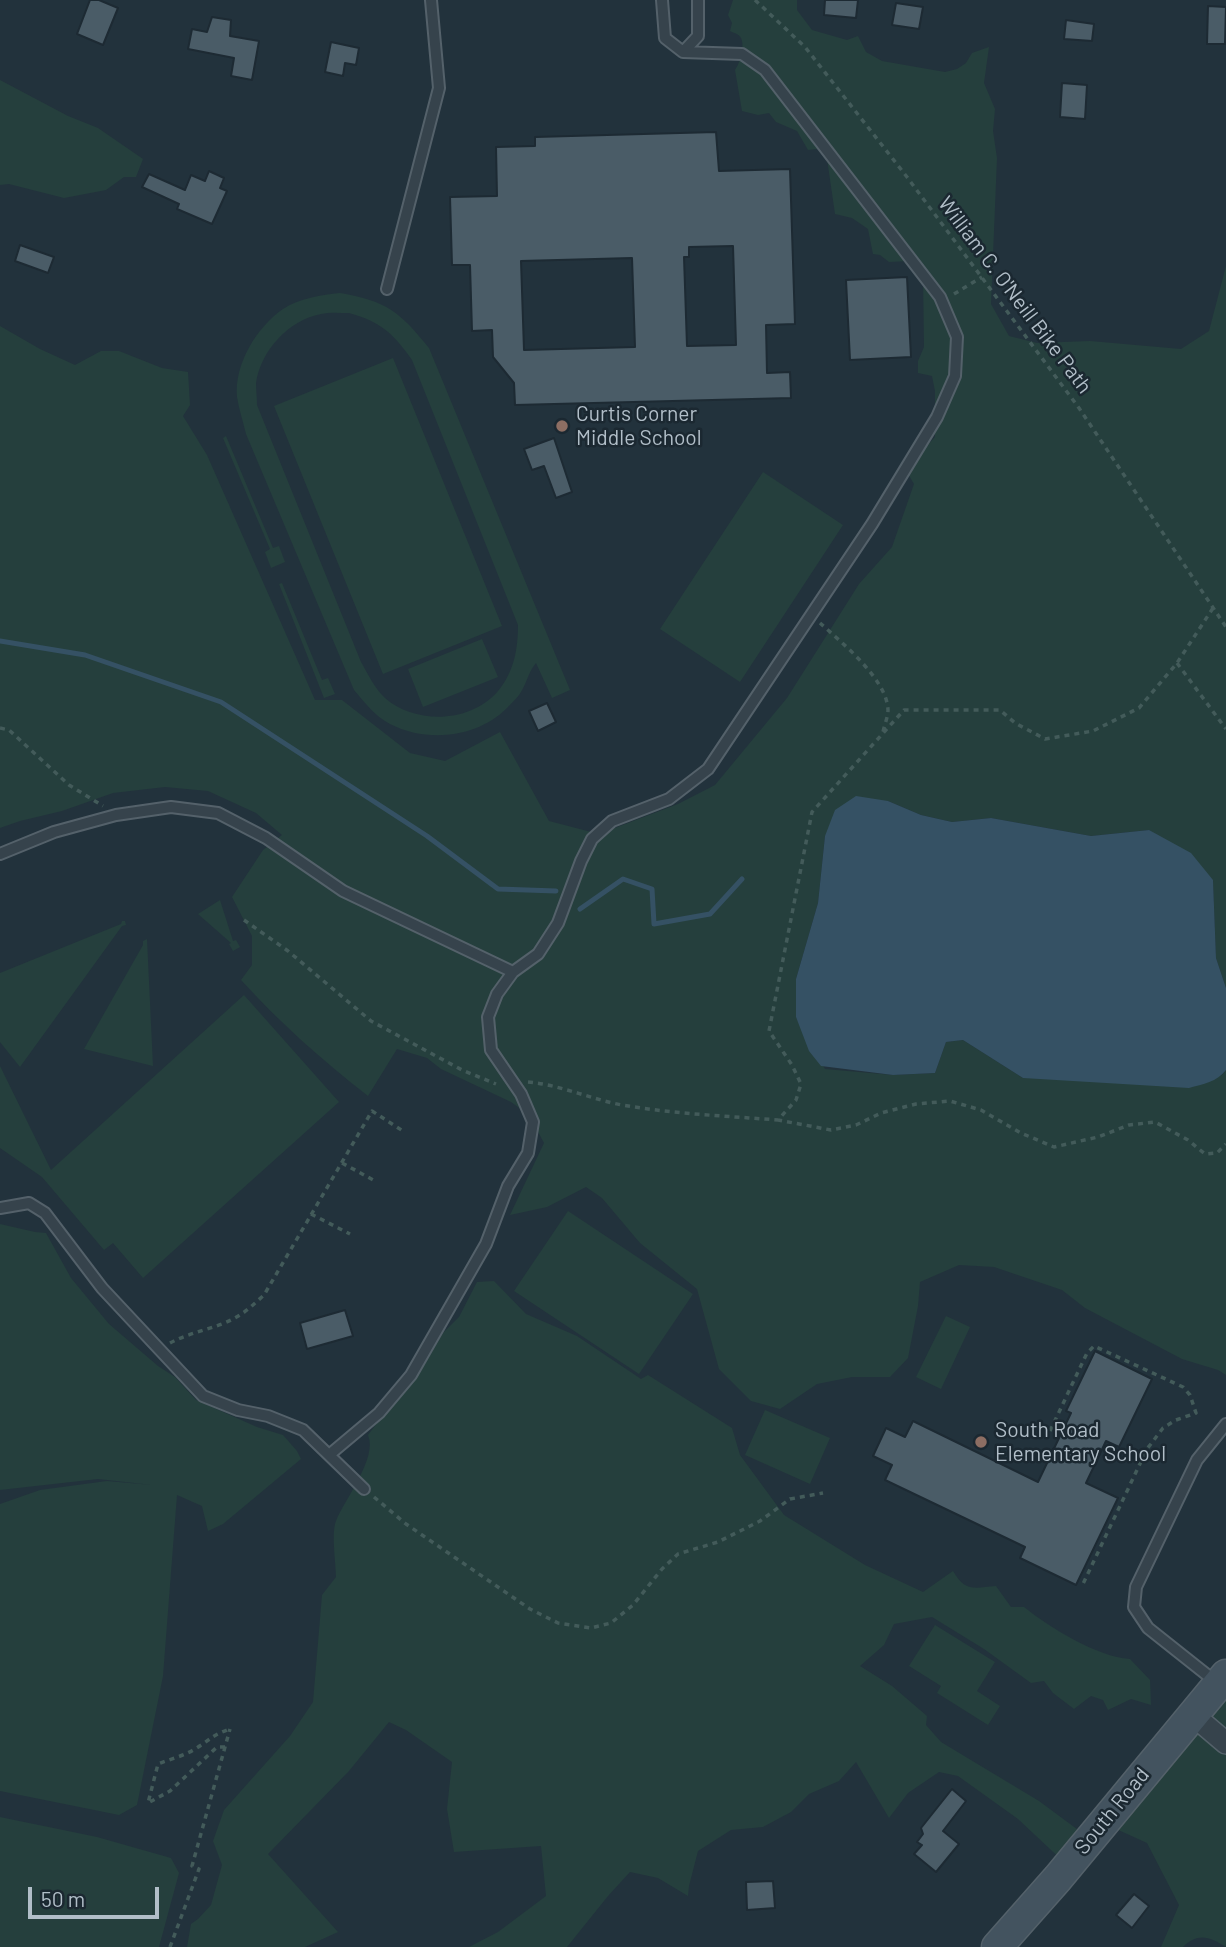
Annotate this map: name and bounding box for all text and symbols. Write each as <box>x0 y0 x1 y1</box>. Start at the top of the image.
street label: William C. O'Neill Bike Path <box>933 192 1097 398</box>
place label: Curtis Corner Middle School <box>576 401 702 451</box>
marker: Curtis Corner Middle School <box>554 418 570 434</box>
place label: South Road Elementary School <box>995 1417 1166 1467</box>
marker: South Road Elementary School <box>973 1434 989 1450</box>
street label: South Road <box>1069 1762 1155 1860</box>
scale bar <box>32 1874 163 1918</box>
text: 50 m <box>41 1886 85 1911</box>

